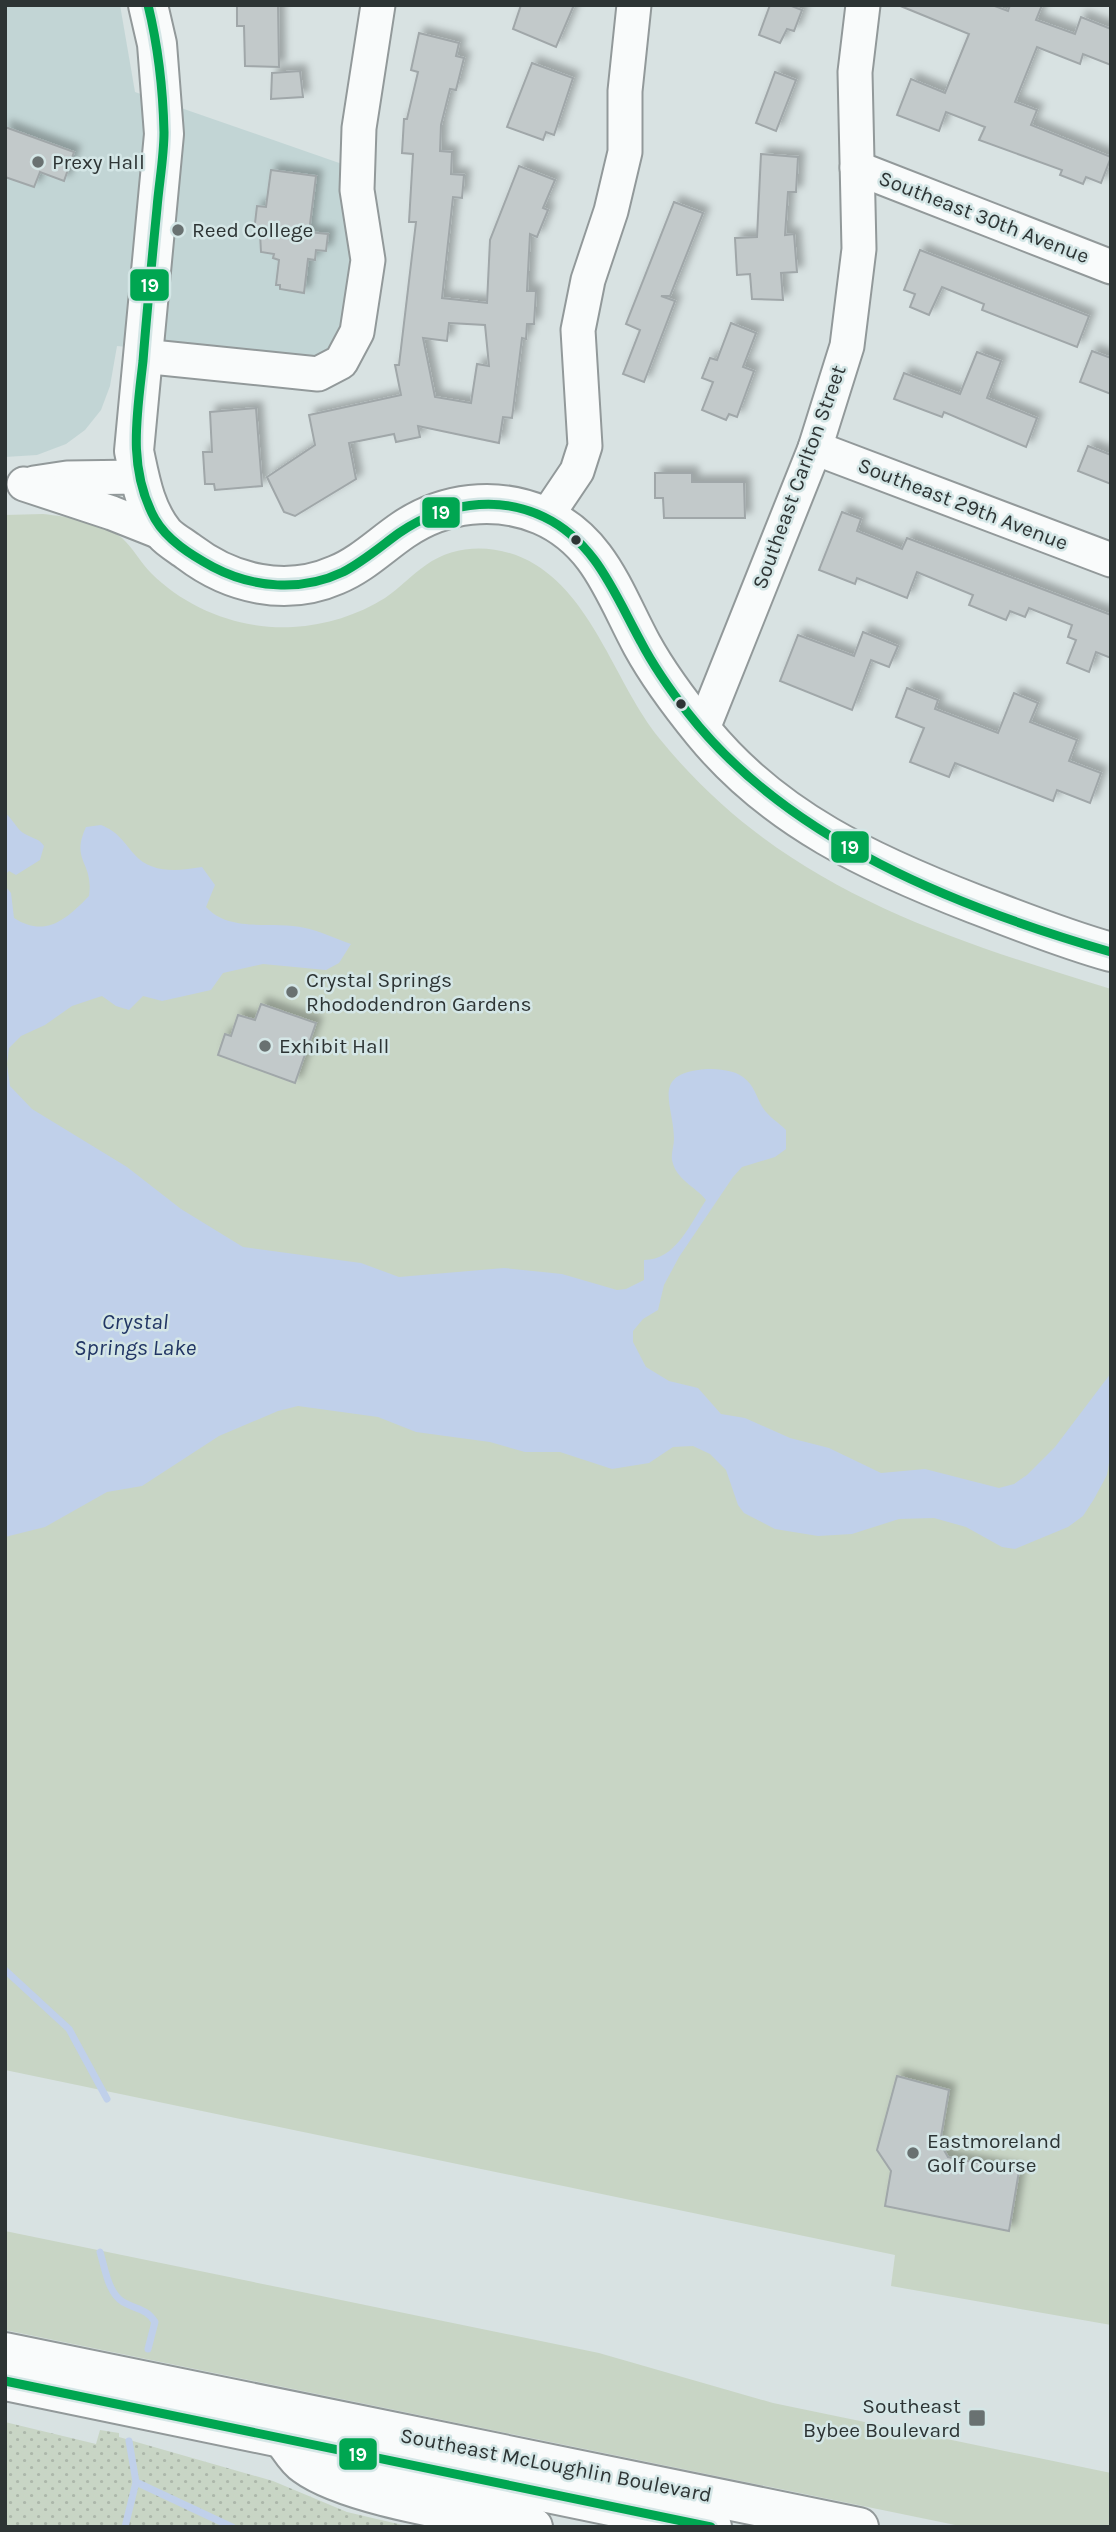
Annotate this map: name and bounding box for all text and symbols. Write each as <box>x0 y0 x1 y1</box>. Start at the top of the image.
place label: Prexy Hall <box>52 150 145 174</box>
marker: Prexy Hall <box>30 154 46 170</box>
street label: Southeast 30th Avenue <box>875 166 1093 268</box>
place label: Reed College <box>192 218 313 242</box>
marker: Reed College <box>170 222 186 238</box>
line badge: 19 <box>129 268 170 302</box>
text: 19 <box>141 275 159 297</box>
street label: Southeast Carlton Street <box>747 362 851 592</box>
street label: Southeast 29th Avenue <box>855 453 1071 555</box>
line badge: 19 <box>421 496 461 529</box>
text: 19 <box>432 502 450 524</box>
unlabelled marker <box>569 533 583 547</box>
unlabelled marker <box>674 697 688 711</box>
line badge: 19 <box>830 830 870 864</box>
text: 19 <box>841 837 859 859</box>
place label: Crystal Springs Rhododendron Gardens <box>306 968 532 1016</box>
marker: Crystal Springs Rhododendron Gardens <box>284 984 300 1000</box>
place label: Exhibit Hall <box>279 1034 389 1058</box>
marker: Exhibit Hall <box>257 1038 273 1054</box>
water label: Crystal Springs Lake <box>74 1308 197 1361</box>
place label: Eastmoreland Golf Course <box>927 2129 1061 2177</box>
marker: Eastmoreland Golf Course <box>905 2145 921 2161</box>
place label: Southeast Bybee Boulevard <box>803 2394 961 2442</box>
marker: Southeast Bybee Boulevard <box>967 2408 987 2428</box>
street label: Southeast McLoughlin Boulevard <box>398 2423 714 2507</box>
line badge: 19 <box>338 2437 378 2471</box>
text: 19 <box>349 2444 367 2466</box>

